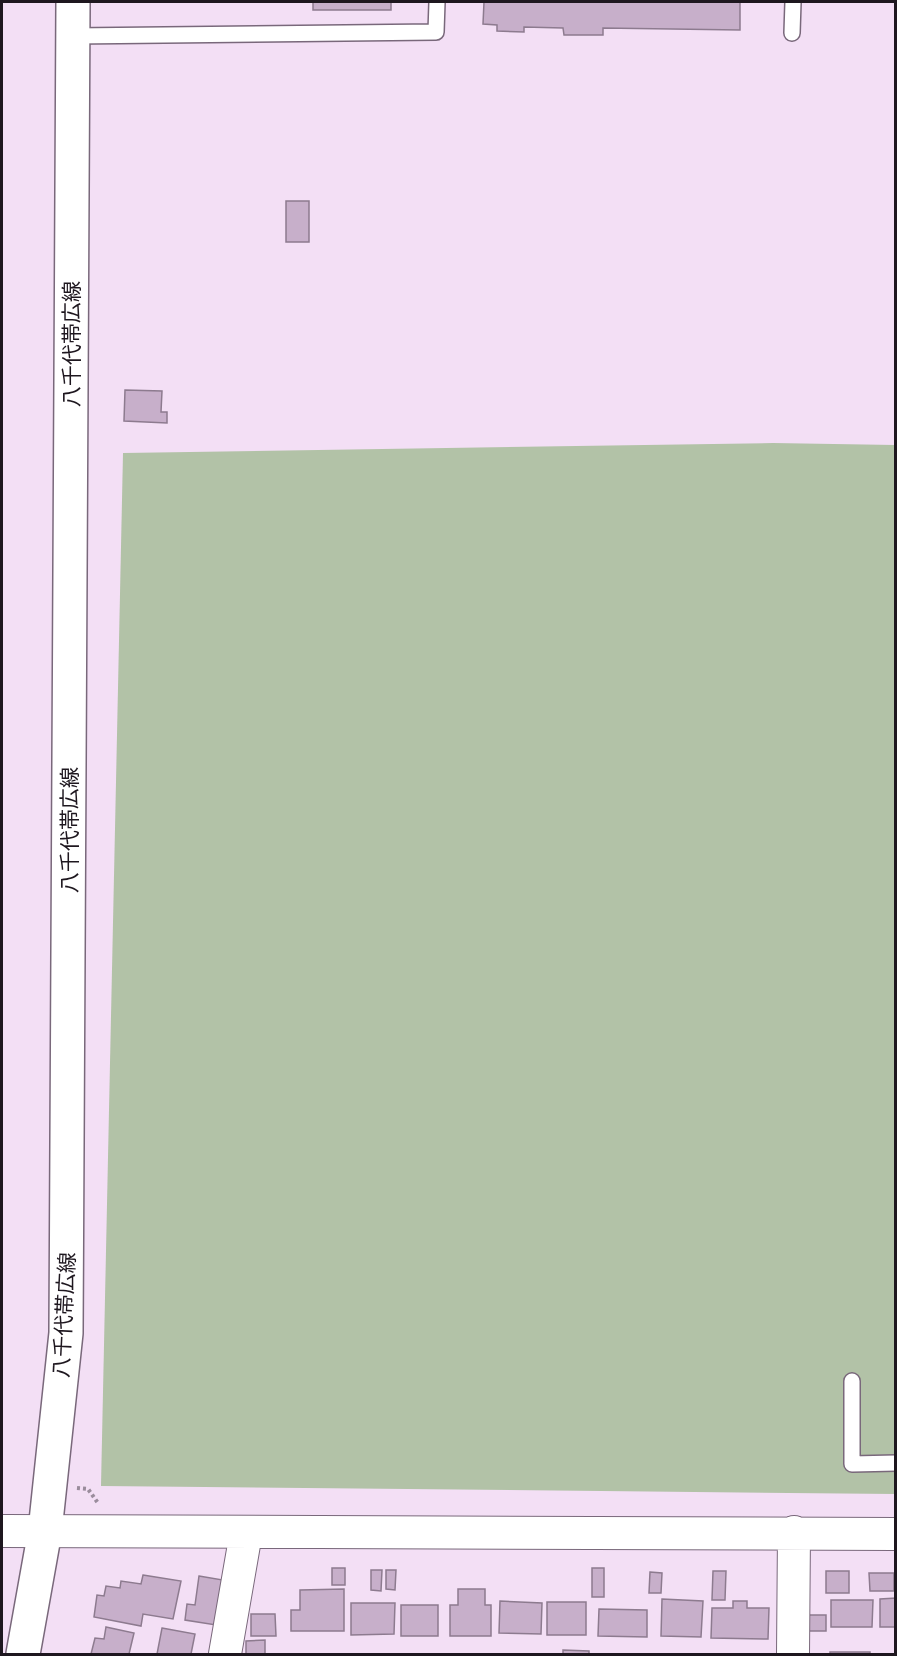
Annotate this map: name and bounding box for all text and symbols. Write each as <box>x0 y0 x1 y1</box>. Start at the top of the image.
street label: 八千代帯広線 <box>60 281 83 407</box>
street label: 八千代帯広線 <box>58 767 81 893</box>
street label: 八千代帯広線 <box>49 1251 79 1379</box>

